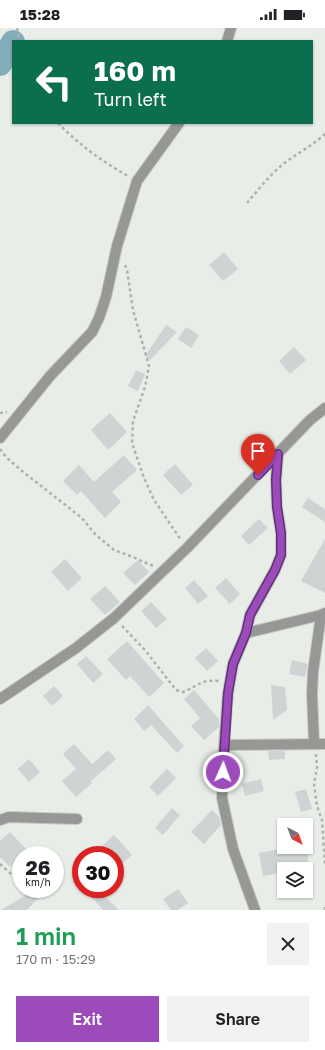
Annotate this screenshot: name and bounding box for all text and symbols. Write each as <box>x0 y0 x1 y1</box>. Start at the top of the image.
text: 15:28 <box>20 5 60 23</box>
text: 160 m <box>94 54 176 87</box>
icon: left <box>28 56 80 108</box>
text: Turn left <box>94 88 167 110</box>
pin <box>241 434 275 475</box>
icon: arrive <box>247 440 269 462</box>
position arrow <box>202 751 244 793</box>
north arrow <box>277 818 313 854</box>
map controls <box>277 818 313 898</box>
speed limit sign: 30 <box>72 846 124 898</box>
text: 26 <box>26 855 50 879</box>
button: layers <box>277 862 313 898</box>
text: km/h <box>25 876 51 888</box>
text: 1 min <box>16 921 76 950</box>
button: close <box>267 923 309 965</box>
text: 170 m · 15:29 <box>16 951 96 967</box>
button: Exit <box>16 996 159 1042</box>
button: Share <box>167 996 309 1042</box>

